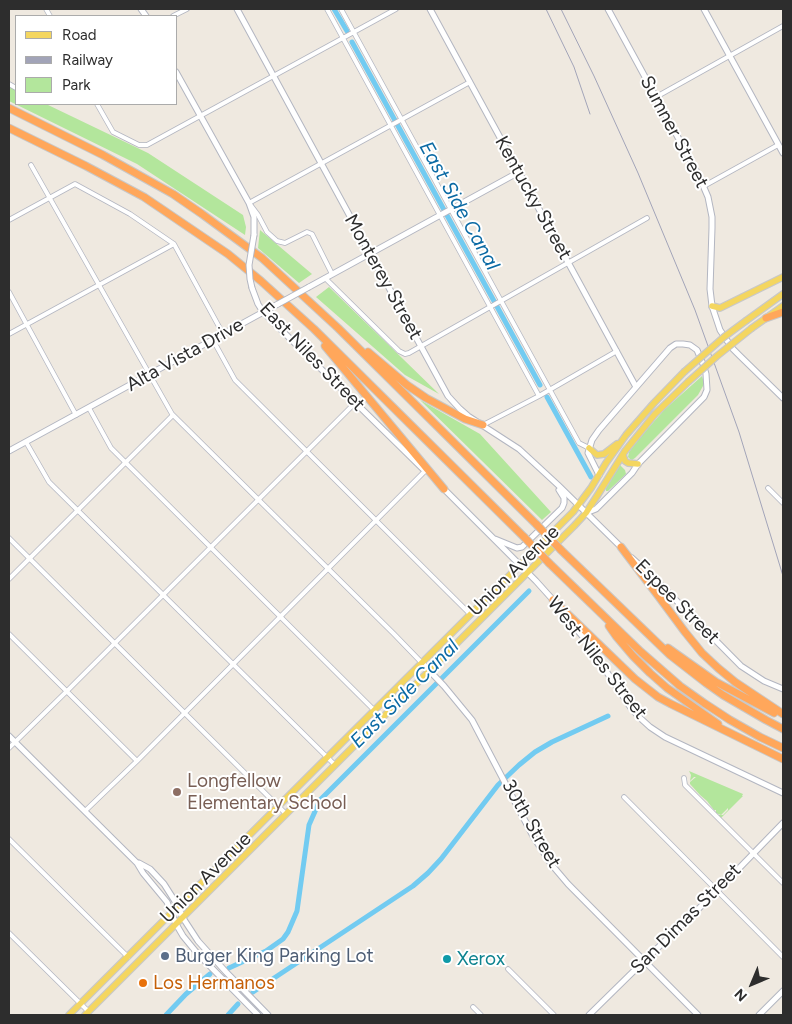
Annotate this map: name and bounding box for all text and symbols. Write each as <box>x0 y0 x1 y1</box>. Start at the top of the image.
legend <box>15 15 178 105</box>
text: Road <box>62 26 97 44</box>
text: Railway <box>62 51 113 69</box>
street label: Sumner Street <box>635 72 713 192</box>
text: Park <box>62 76 91 94</box>
street label: Kentucky Street <box>490 132 576 264</box>
water label: East Side Canal <box>414 137 504 275</box>
street label: Monterey Street <box>339 210 427 344</box>
street label: East Niles Street <box>254 298 370 416</box>
street label: Alta Vista Drive <box>122 313 248 397</box>
street label: Union Avenue <box>464 521 564 621</box>
street label: Espee Street <box>630 555 724 649</box>
street label: West Niles Street <box>542 592 652 724</box>
water label: East Side Canal <box>346 635 464 753</box>
place label: Longfellow Elementary School <box>187 770 347 814</box>
street label: 30th Street <box>497 776 565 872</box>
marker: Longfellow Elementary School <box>171 786 183 798</box>
street label: Union Avenue <box>156 828 256 928</box>
street label: San Dimas Street <box>626 859 746 979</box>
place label: Burger King Parking Lot <box>175 945 374 967</box>
place label: Xerox <box>457 948 505 970</box>
marker: Burger King Parking Lot <box>159 950 171 962</box>
marker: Xerox <box>441 953 453 965</box>
north arrow <box>727 959 777 1009</box>
place label: Los Hermanos <box>153 972 275 994</box>
marker: Los Hermanos <box>137 977 149 989</box>
text: N <box>731 985 751 1005</box>

